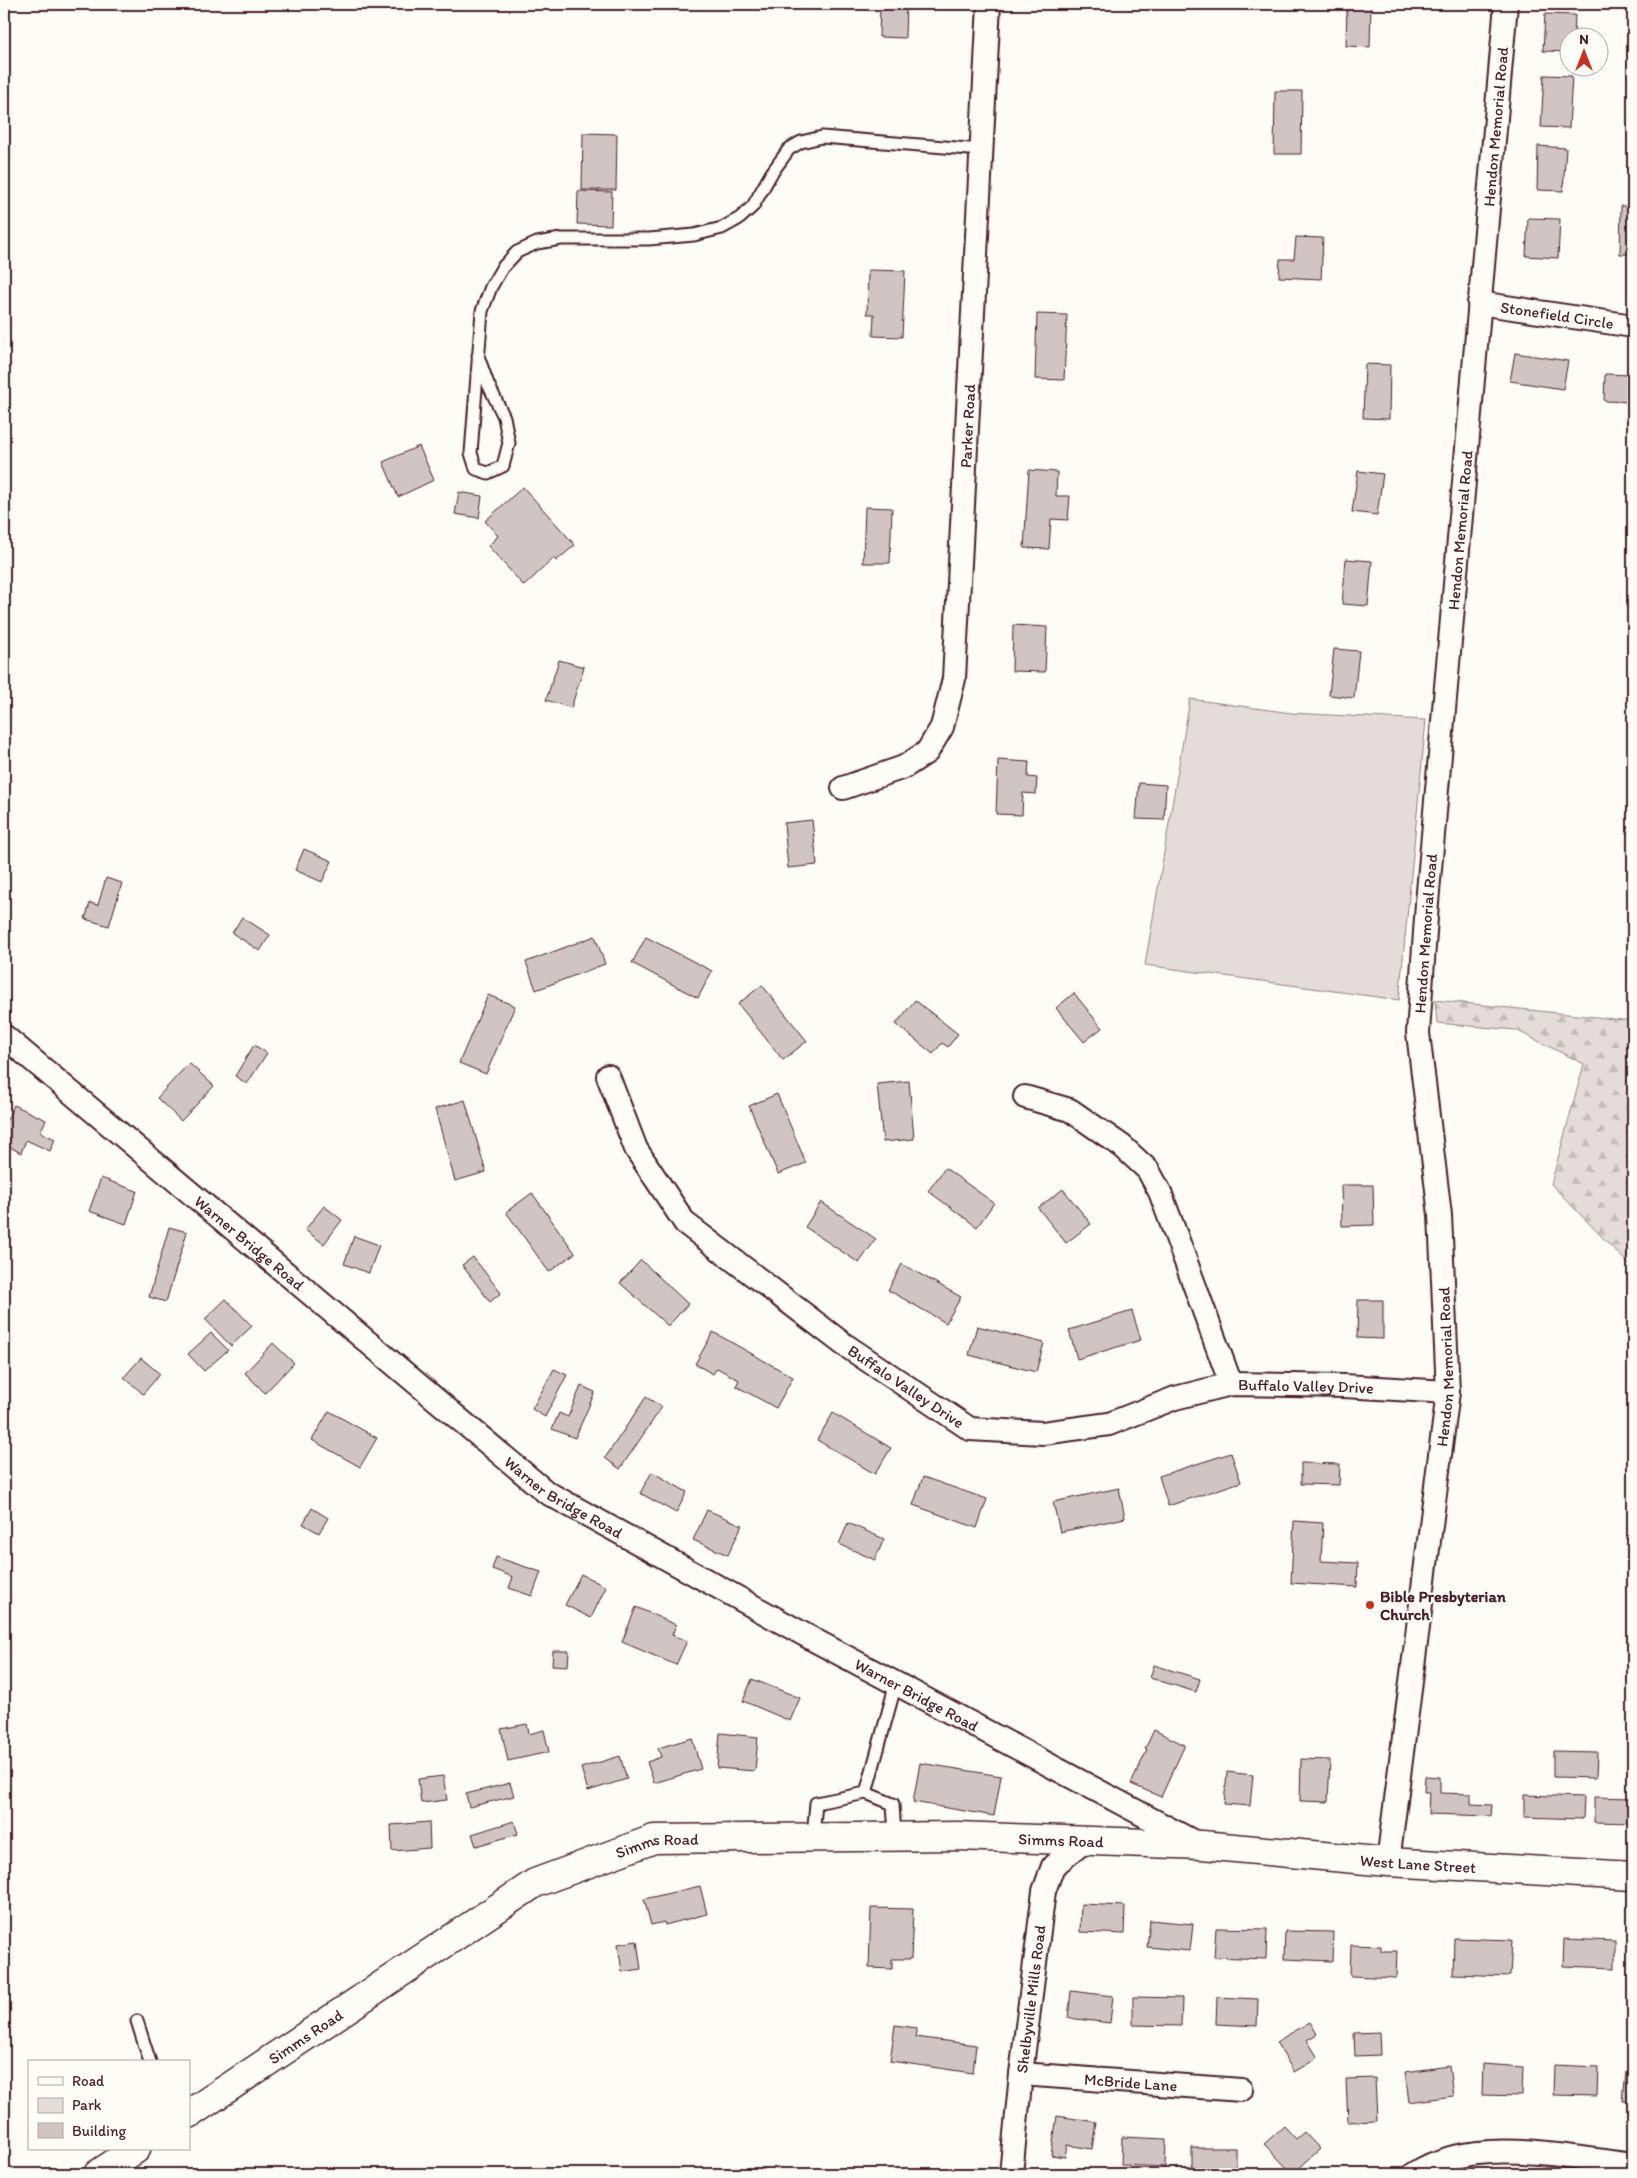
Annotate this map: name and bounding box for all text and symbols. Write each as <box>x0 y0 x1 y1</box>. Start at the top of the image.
north arrow <box>1560 28 1610 78</box>
text: N <box>1579 31 1589 48</box>
street label: Hendon Memorial Road <box>1479 46 1512 207</box>
street label: Stonefield Circle <box>1499 297 1615 333</box>
street label: Parker Road <box>955 383 979 468</box>
street label: Hendon Memorial Road <box>1443 449 1476 611</box>
street label: Hendon Memorial Road <box>1410 853 1441 1014</box>
street label: Warner Bridge Road <box>191 1191 309 1294</box>
street label: Hendon Memorial Road <box>1432 1286 1458 1448</box>
street label: Buffalo Valley Drive <box>845 1340 968 1432</box>
street label: Buffalo Valley Drive <box>1238 1375 1374 1397</box>
street label: Warner Bridge Road <box>501 1452 626 1542</box>
place label: Bible Presbyterian Church <box>1380 1587 1507 1624</box>
marker: Bible Presbyterian Church <box>1364 1599 1376 1611</box>
street label: Warner Bridge Road <box>852 1654 982 1735</box>
street label: Simms Road <box>613 1829 699 1862</box>
street label: Simms Road <box>1018 1829 1104 1851</box>
street label: West Lane Street <box>1359 1850 1477 1877</box>
street label: Shelbyville Mills Road <box>1012 1924 1049 2074</box>
street label: Simms Road <box>265 2005 346 2068</box>
legend <box>28 2060 190 2150</box>
street label: McBride Lane <box>1083 2069 1178 2095</box>
text: Road <box>72 2072 105 2090</box>
text: Park <box>72 2096 102 2114</box>
text: Building <box>72 2122 126 2140</box>

